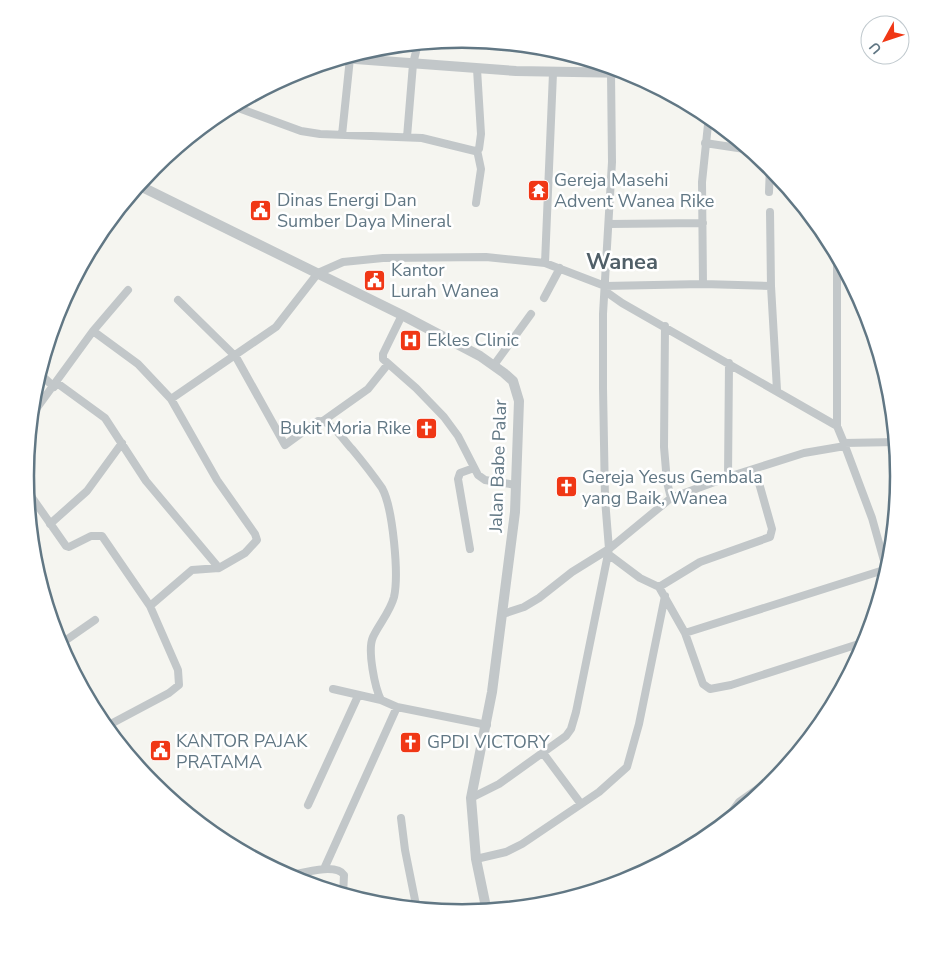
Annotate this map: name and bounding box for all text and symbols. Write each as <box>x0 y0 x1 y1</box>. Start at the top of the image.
north arrow <box>860 15 910 65</box>
text: U <box>865 38 886 58</box>
place label: Gereja Masehi Advent Wanea Rike <box>554 168 714 213</box>
temple icon: Gereja Masehi Advent Wanea Rike <box>526 178 550 202</box>
place label: Dinas Energi Dan Sumber Daya Mineral <box>277 188 452 233</box>
public building icon: Dinas Energi Dan Sumber Daya Mineral <box>249 198 273 222</box>
district label: Wanea <box>586 247 658 277</box>
place label: Kantor Lurah Wanea <box>391 258 499 303</box>
public building icon: Kantor Lurah Wanea <box>363 268 387 292</box>
hospital icon: Ekles Clinic <box>399 328 423 352</box>
place label: Ekles Clinic <box>427 328 519 352</box>
street label: Jalan Babe Palar <box>484 398 512 534</box>
place label: Bukit Moria Rike <box>280 416 411 440</box>
church icon: Bukit Moria Rike <box>415 416 439 440</box>
place label: Gereja Yesus Gembala yang Baik, Wanea <box>582 465 763 510</box>
church icon: Gereja Yesus Gembala yang Baik, Wanea <box>554 475 578 499</box>
place label: KANTOR PAJAK PRATAMA <box>176 729 308 774</box>
church icon: GPDI VICTORY <box>399 730 423 754</box>
place label: GPDI VICTORY <box>427 730 550 754</box>
public building icon: KANTOR PAJAK PRATAMA <box>148 739 172 763</box>

